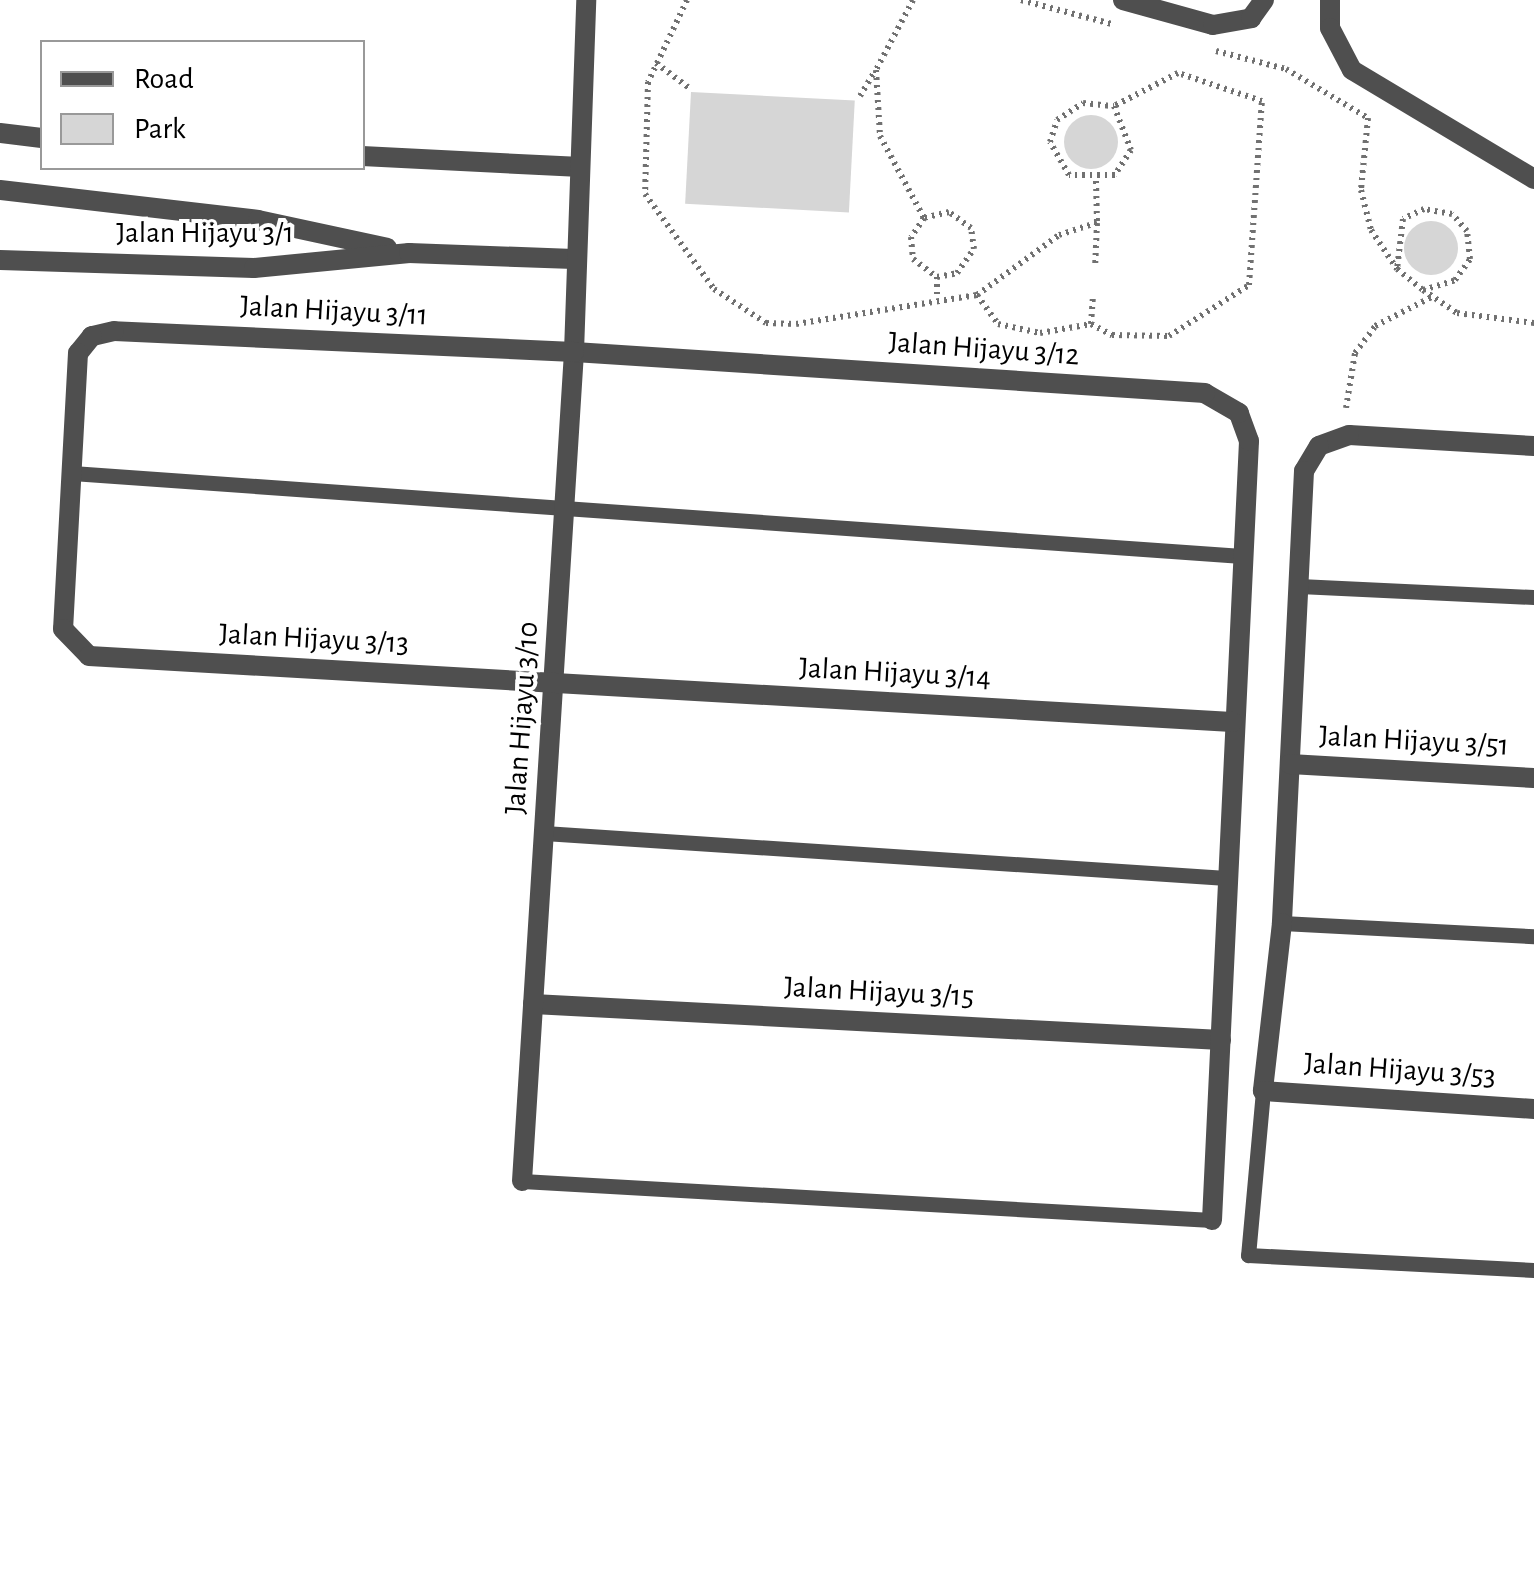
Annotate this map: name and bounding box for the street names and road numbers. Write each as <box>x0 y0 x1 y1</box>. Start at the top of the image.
street label: Jalan Hijayu 3/1 <box>116 215 294 251</box>
street label: Jalan Hijayu 3/11 <box>239 288 429 334</box>
street label: Jalan Hijayu 3/12 <box>887 324 1081 374</box>
street label: Jalan Hijayu 3/13 <box>218 616 410 662</box>
street label: Jalan Hijayu 3/10 <box>497 620 547 816</box>
street label: Jalan Hijayu 3/14 <box>798 650 992 696</box>
street label: Jalan Hijayu 3/51 <box>1318 718 1510 764</box>
street label: Jalan Hijayu 3/15 <box>783 969 975 1015</box>
street label: Jalan Hijayu 3/53 <box>1303 1045 1497 1095</box>

